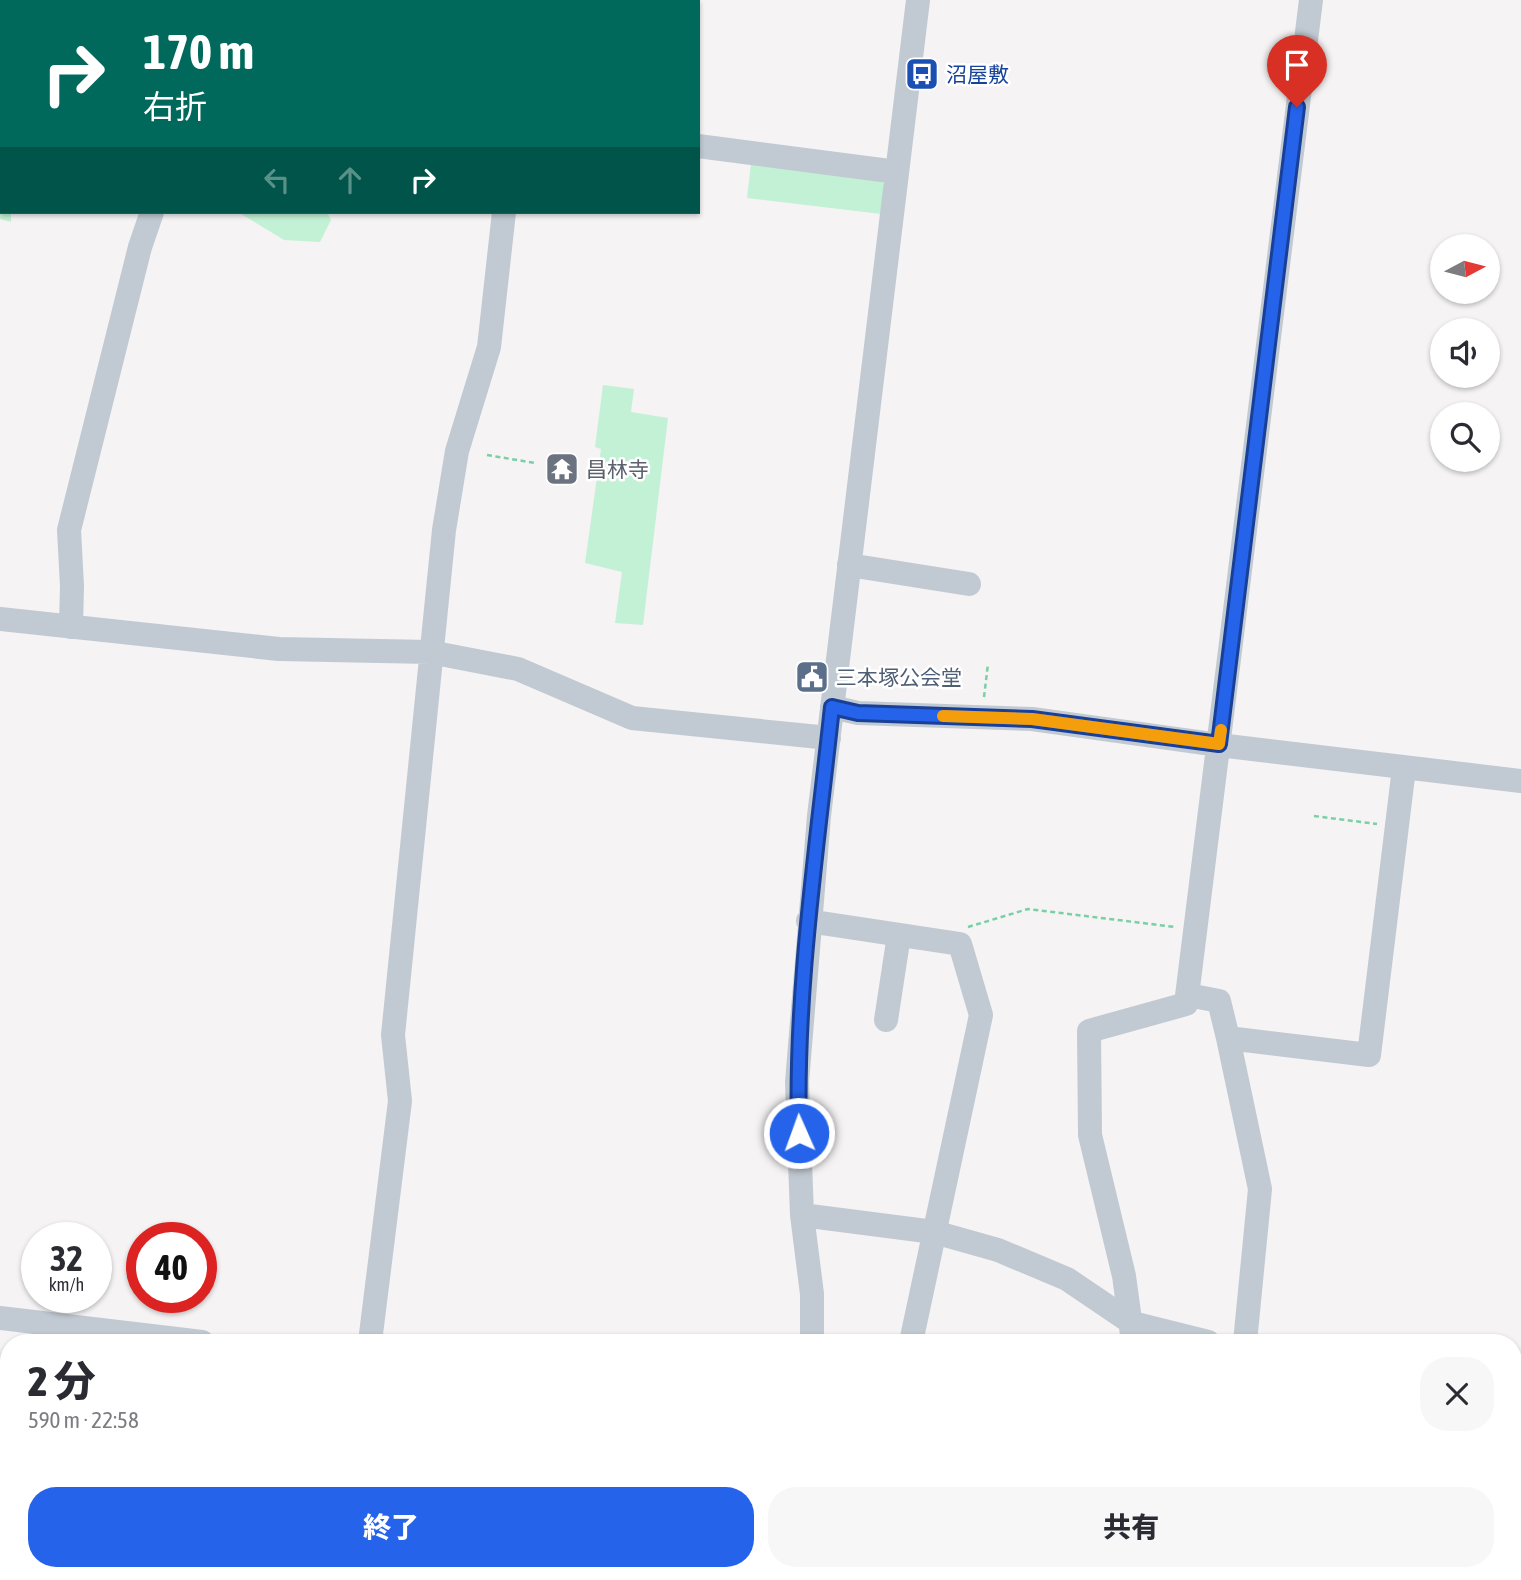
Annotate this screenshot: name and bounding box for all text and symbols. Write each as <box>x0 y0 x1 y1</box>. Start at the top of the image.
text: 170 m <box>143 23 254 79</box>
icon: right <box>28 28 119 119</box>
pin <box>1267 35 1327 107</box>
icon: arrive <box>1278 46 1316 84</box>
bus stop icon: 沼屋敷 <box>903 55 941 93</box>
place label: 沼屋敷 <box>946 62 1009 86</box>
text: 右折 <box>143 88 207 125</box>
icon: left <box>258 161 296 199</box>
icon: ahead <box>331 161 369 199</box>
icon: right <box>404 161 442 199</box>
north arrow <box>1430 234 1500 304</box>
map controls <box>1430 234 1500 472</box>
button: sound <box>1430 318 1500 388</box>
button: search <box>1430 402 1500 472</box>
temple icon: 昌林寺 <box>543 450 581 488</box>
place label: 昌林寺 <box>586 457 649 481</box>
public building icon: 三本塚公会堂 <box>793 658 831 696</box>
place label: 三本塚公会堂 <box>836 665 962 689</box>
position arrow <box>762 1096 836 1170</box>
speed limit sign: 40 <box>126 1222 217 1313</box>
text: 32 <box>50 1238 83 1278</box>
text: km/h <box>49 1274 84 1295</box>
text: 2 分 <box>28 1357 96 1405</box>
button: close <box>1420 1357 1494 1431</box>
text: 590 m · 22:58 <box>28 1407 139 1433</box>
button: 終了 <box>28 1487 754 1567</box>
button: 共有 <box>768 1487 1494 1567</box>

